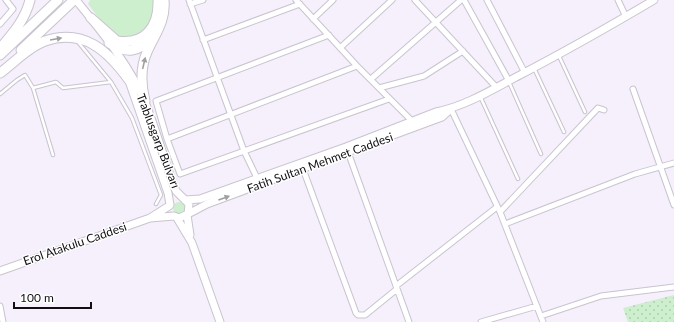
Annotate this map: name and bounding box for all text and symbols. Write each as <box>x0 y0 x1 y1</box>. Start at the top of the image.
one-way arrow <box>50 36 62 42</box>
one-way arrow <box>141 57 147 69</box>
street label: Trablusgarp Bulvarı <box>134 91 183 190</box>
street label: Fatih Sultan Mehmet Caddesi <box>245 129 395 196</box>
one-way arrow <box>218 195 230 201</box>
street label: Erol Atakulu Caddesi <box>21 219 129 268</box>
scale bar <box>14 284 91 310</box>
text: 100 m <box>20 290 54 305</box>

